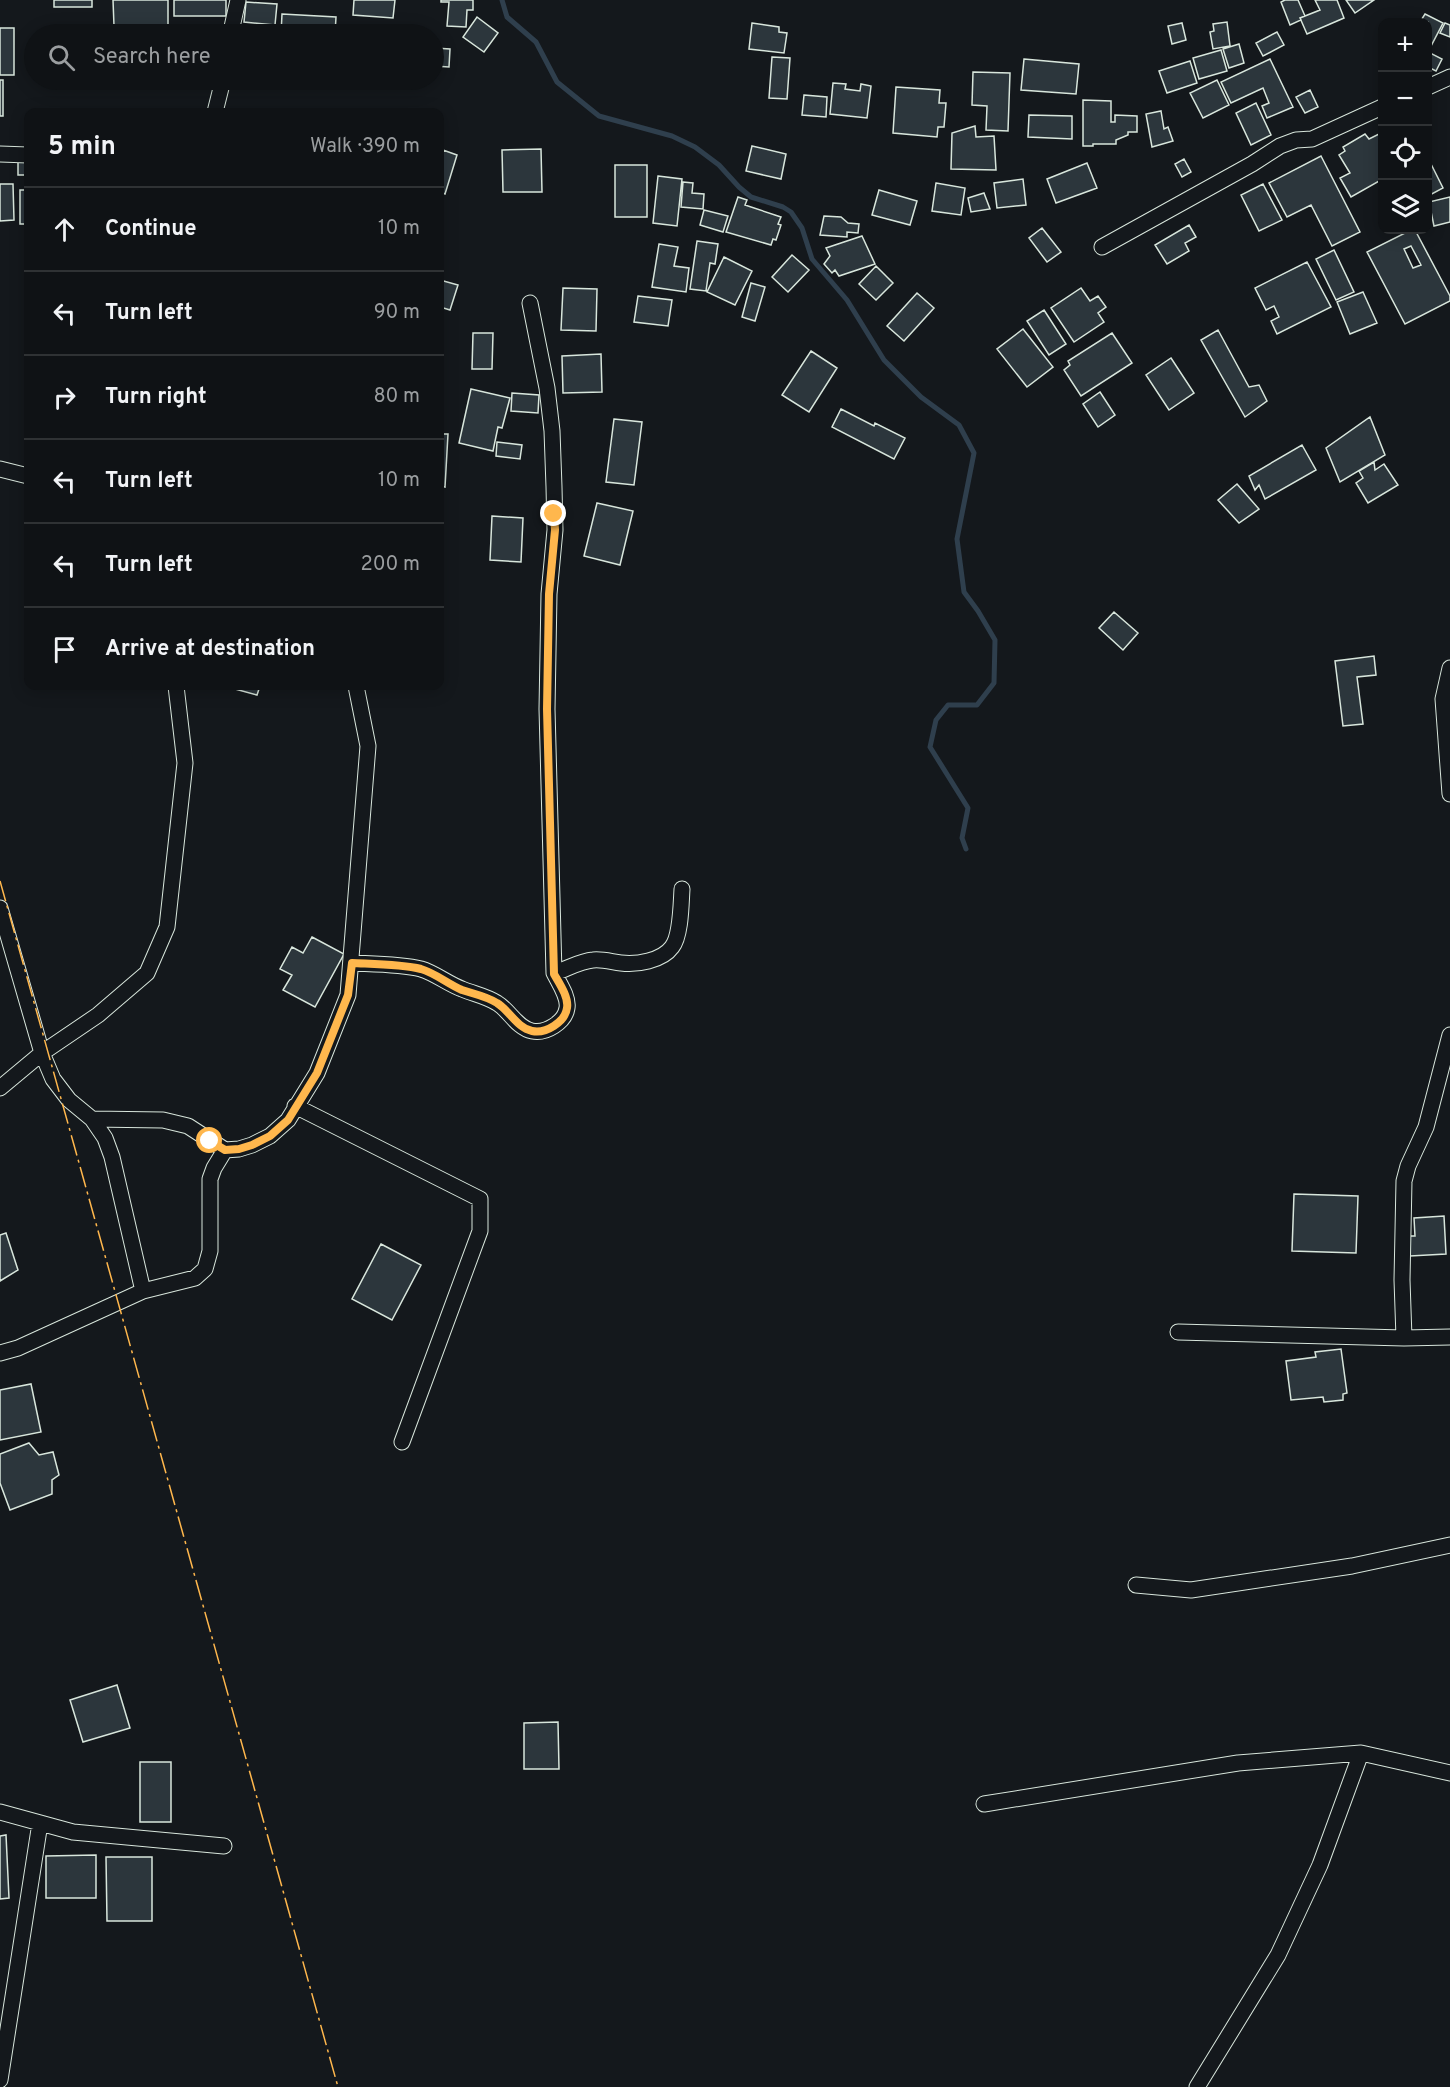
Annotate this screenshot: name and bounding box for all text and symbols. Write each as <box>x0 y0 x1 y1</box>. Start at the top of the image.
map controls <box>1378 18 1432 234</box>
button: + <box>1378 18 1432 72</box>
search box <box>24 24 444 90</box>
icon: search <box>45 41 78 74</box>
text: Search here <box>93 44 211 71</box>
button: − <box>1378 72 1432 126</box>
button: locate <box>1378 126 1432 180</box>
text: 5 min <box>48 131 116 164</box>
text: Walk · 390 m <box>310 134 420 160</box>
button: layers <box>1378 180 1432 234</box>
icon: ahead <box>48 213 81 246</box>
text: Continue <box>105 216 196 243</box>
text: 10 m <box>378 216 420 242</box>
icon: left <box>48 297 81 330</box>
text: Turn left <box>105 300 193 327</box>
text: 90 m <box>374 300 420 326</box>
icon: right <box>48 381 81 414</box>
text: Turn right <box>105 384 207 411</box>
text: 80 m <box>374 384 420 410</box>
icon: left <box>48 465 81 498</box>
text: Turn left <box>105 468 193 495</box>
text: 10 m <box>378 468 420 494</box>
route end <box>540 500 566 526</box>
icon: left <box>48 549 81 582</box>
text: Turn left <box>105 552 193 579</box>
text: 200 m <box>361 552 420 578</box>
icon: arrive <box>48 633 81 666</box>
text: Arrive at destination <box>105 636 315 663</box>
route start <box>196 1127 222 1153</box>

